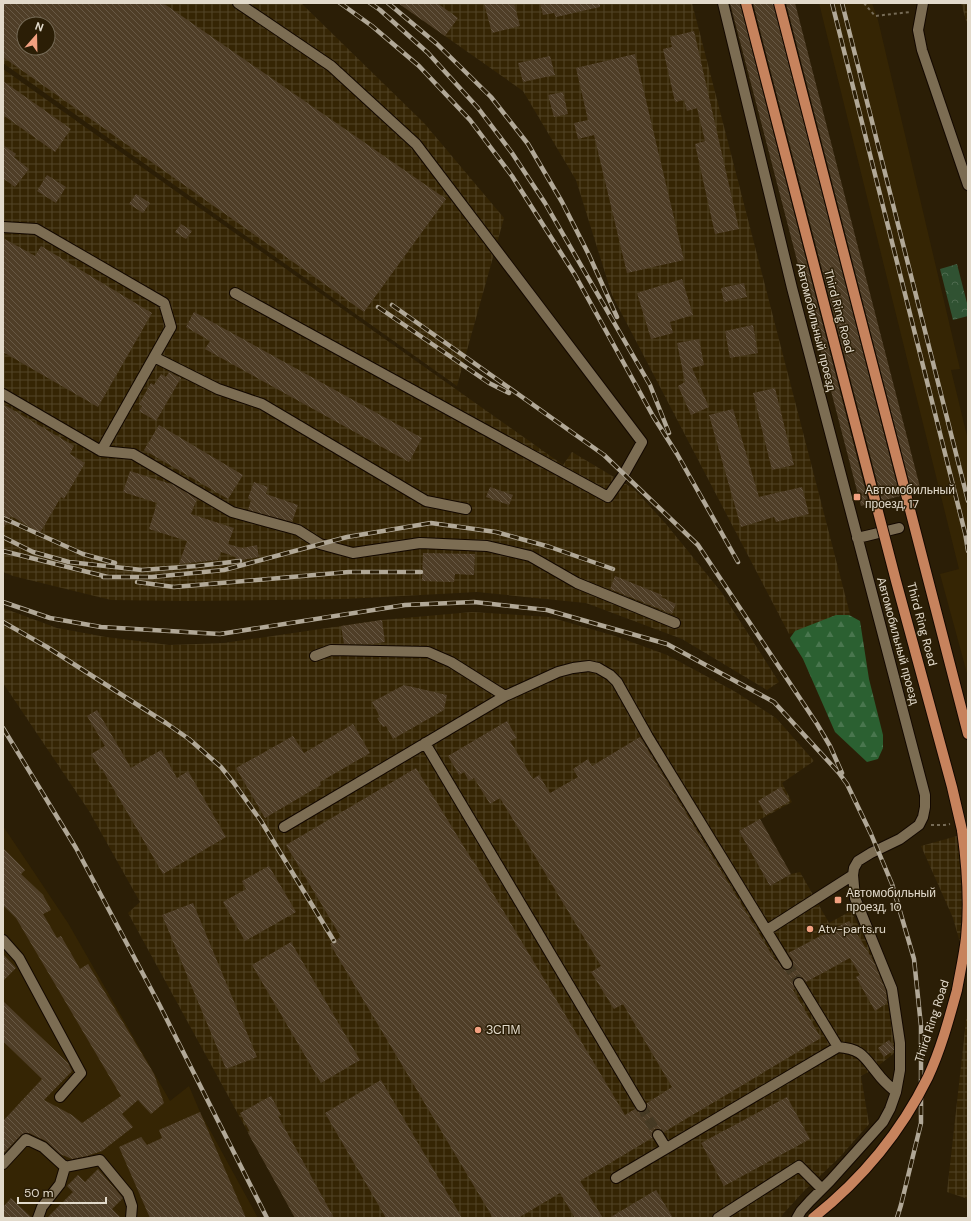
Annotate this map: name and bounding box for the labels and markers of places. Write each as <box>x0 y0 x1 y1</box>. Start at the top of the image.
place label: Автомобильный проезд, 17 <box>865 482 955 512</box>
marker: Автомобильный проезд, 17 <box>852 492 862 502</box>
place label: Автомобильный проезд, 10 <box>846 885 936 915</box>
marker: Автомобильный проезд, 10 <box>833 895 843 905</box>
place label: Atv-parts.ru <box>818 921 886 937</box>
marker: Atv-parts.ru <box>805 924 815 934</box>
place label: ЗСПМ <box>486 1022 520 1038</box>
marker: ЗСПМ <box>473 1025 483 1035</box>

